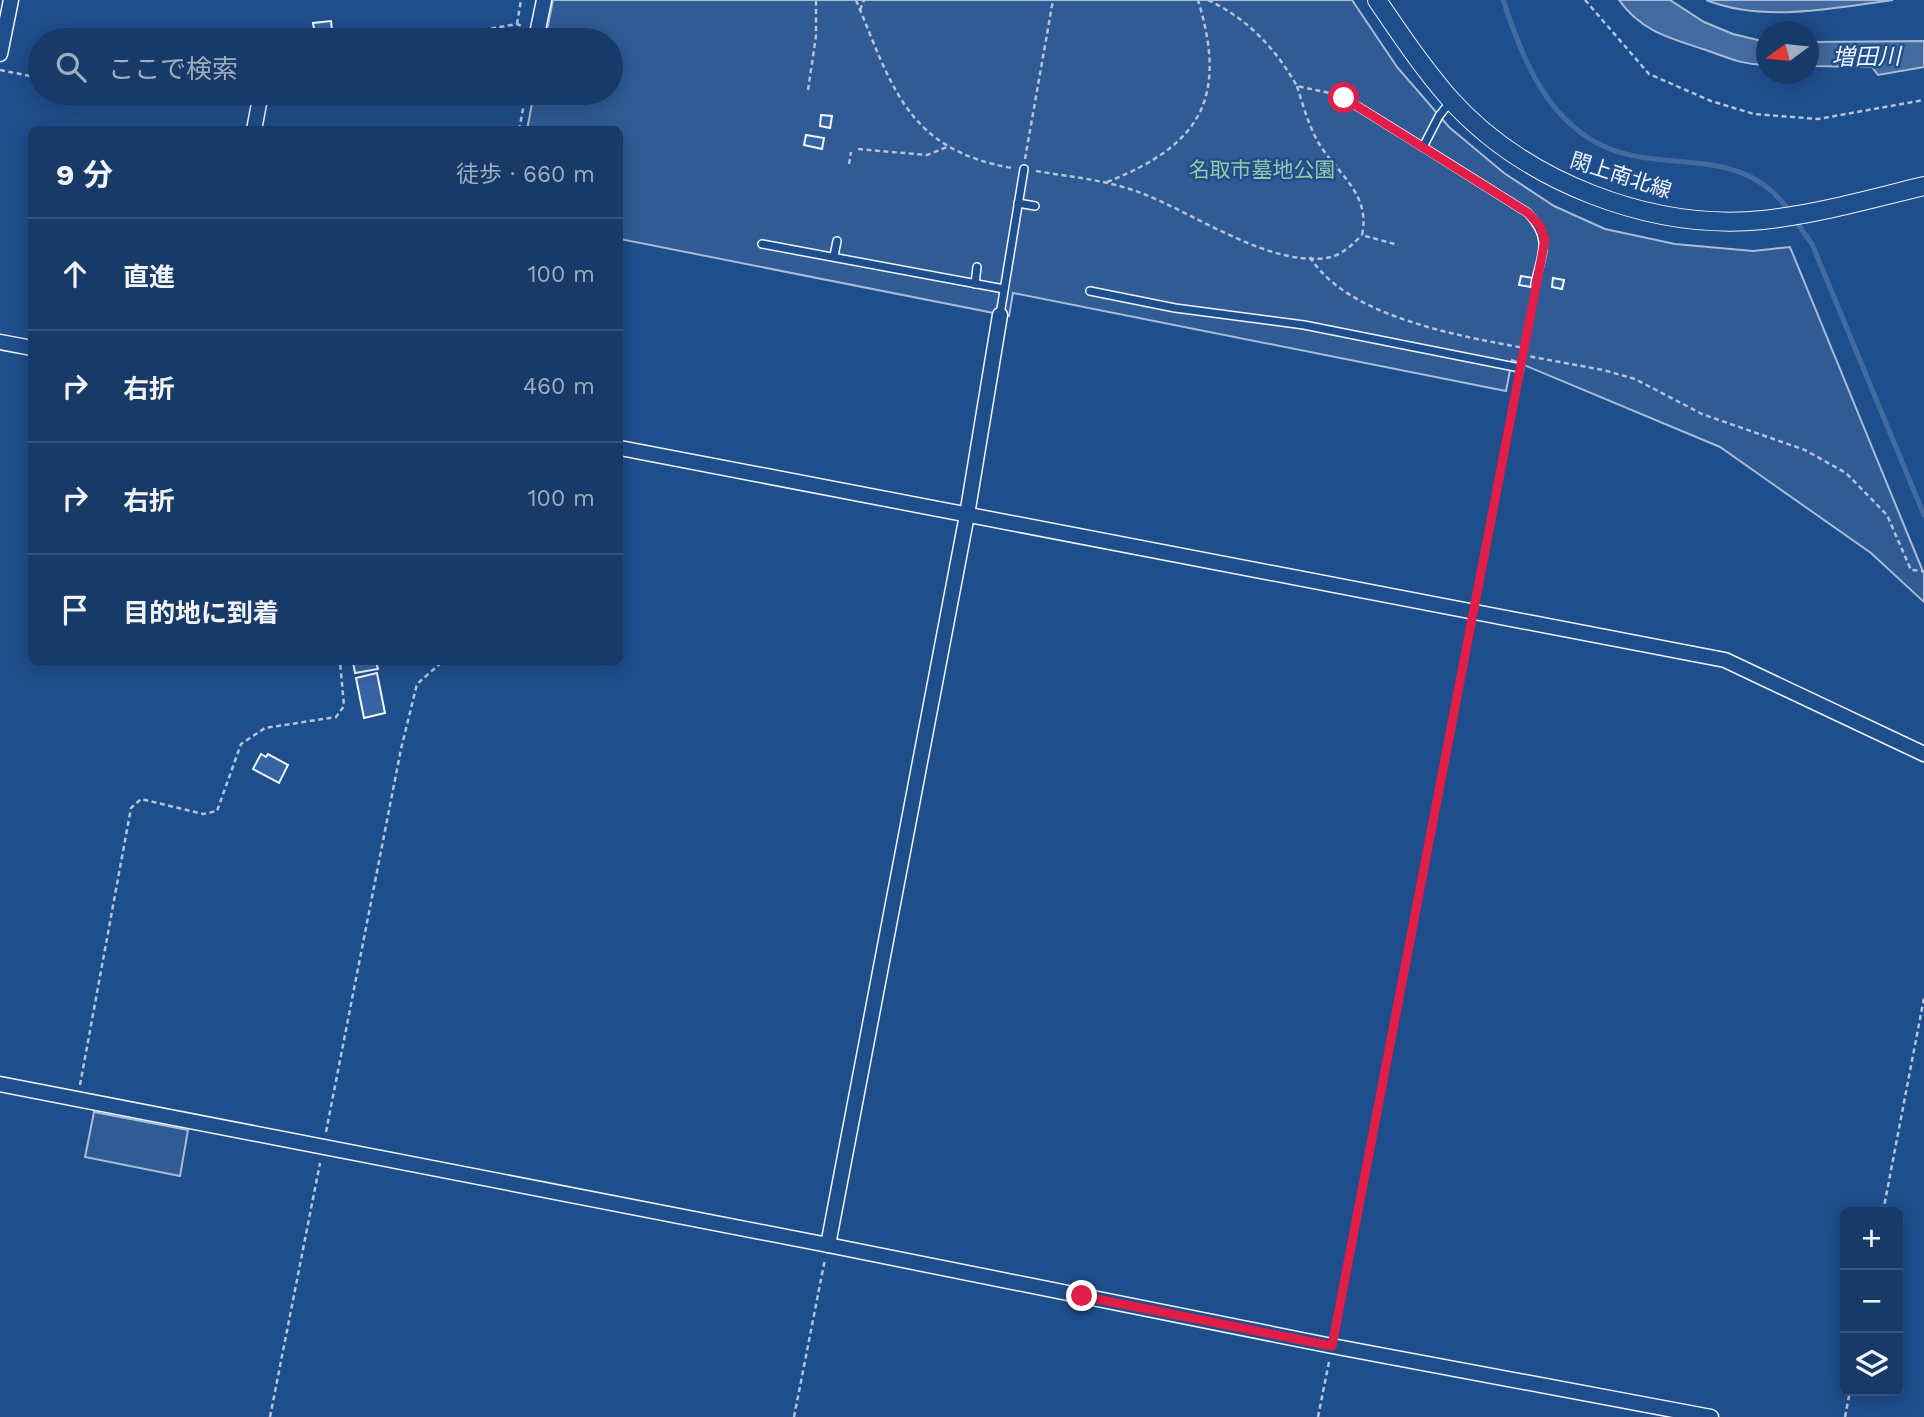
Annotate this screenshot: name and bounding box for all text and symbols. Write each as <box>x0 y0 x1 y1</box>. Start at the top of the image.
north arrow <box>1756 21 1819 84</box>
search box <box>28 28 623 105</box>
water label: 増田川 <box>1831 43 1904 71</box>
icon: search <box>52 48 90 86</box>
text: ここで検索 <box>108 54 238 84</box>
route start <box>1328 82 1359 113</box>
street label: 閖上南北線 <box>1567 147 1675 203</box>
text: 9 分 <box>56 157 113 192</box>
park label: 名取市墓地公園 <box>1189 157 1336 182</box>
text: 徒歩 · 660 m <box>456 161 595 188</box>
icon: ahead <box>56 255 94 293</box>
text: 100 m <box>528 261 595 288</box>
text: 直進 <box>123 262 175 292</box>
icon: right <box>56 367 94 405</box>
text: 460 m <box>523 373 595 400</box>
text: 右折 <box>123 374 175 404</box>
icon: right <box>56 479 94 517</box>
text: 100 m <box>528 485 595 512</box>
text: 右折 <box>123 486 175 516</box>
icon: arrive <box>56 591 94 629</box>
text: 目的地に到着 <box>123 598 279 628</box>
map controls <box>1840 1207 1903 1396</box>
button: + <box>1840 1207 1903 1270</box>
button: − <box>1840 1270 1903 1333</box>
route end <box>1066 1280 1097 1311</box>
button: layers <box>1840 1333 1903 1396</box>

